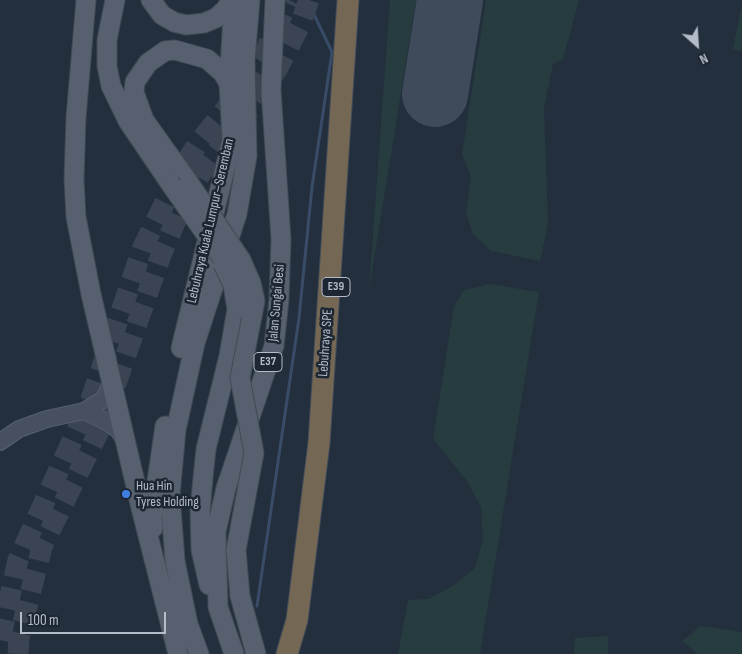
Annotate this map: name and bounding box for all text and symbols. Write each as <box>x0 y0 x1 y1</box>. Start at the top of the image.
north arrow <box>672 20 722 70</box>
text: N <box>697 50 711 68</box>
street label: Lebuhraya Kuala Lumpur–Seremban <box>184 137 238 305</box>
street label: Jalan Sungai Besi <box>265 264 289 342</box>
road number: E39 <box>322 278 350 296</box>
street label: Lebuhraya SPE <box>315 309 337 377</box>
road number: E37 <box>254 352 282 372</box>
place label: Hua Hin Tyres Holding <box>136 478 199 511</box>
marker: Hua Hin Tyres Holding <box>120 488 132 500</box>
scale bar <box>22 602 169 634</box>
text: 100 m <box>28 611 59 630</box>

